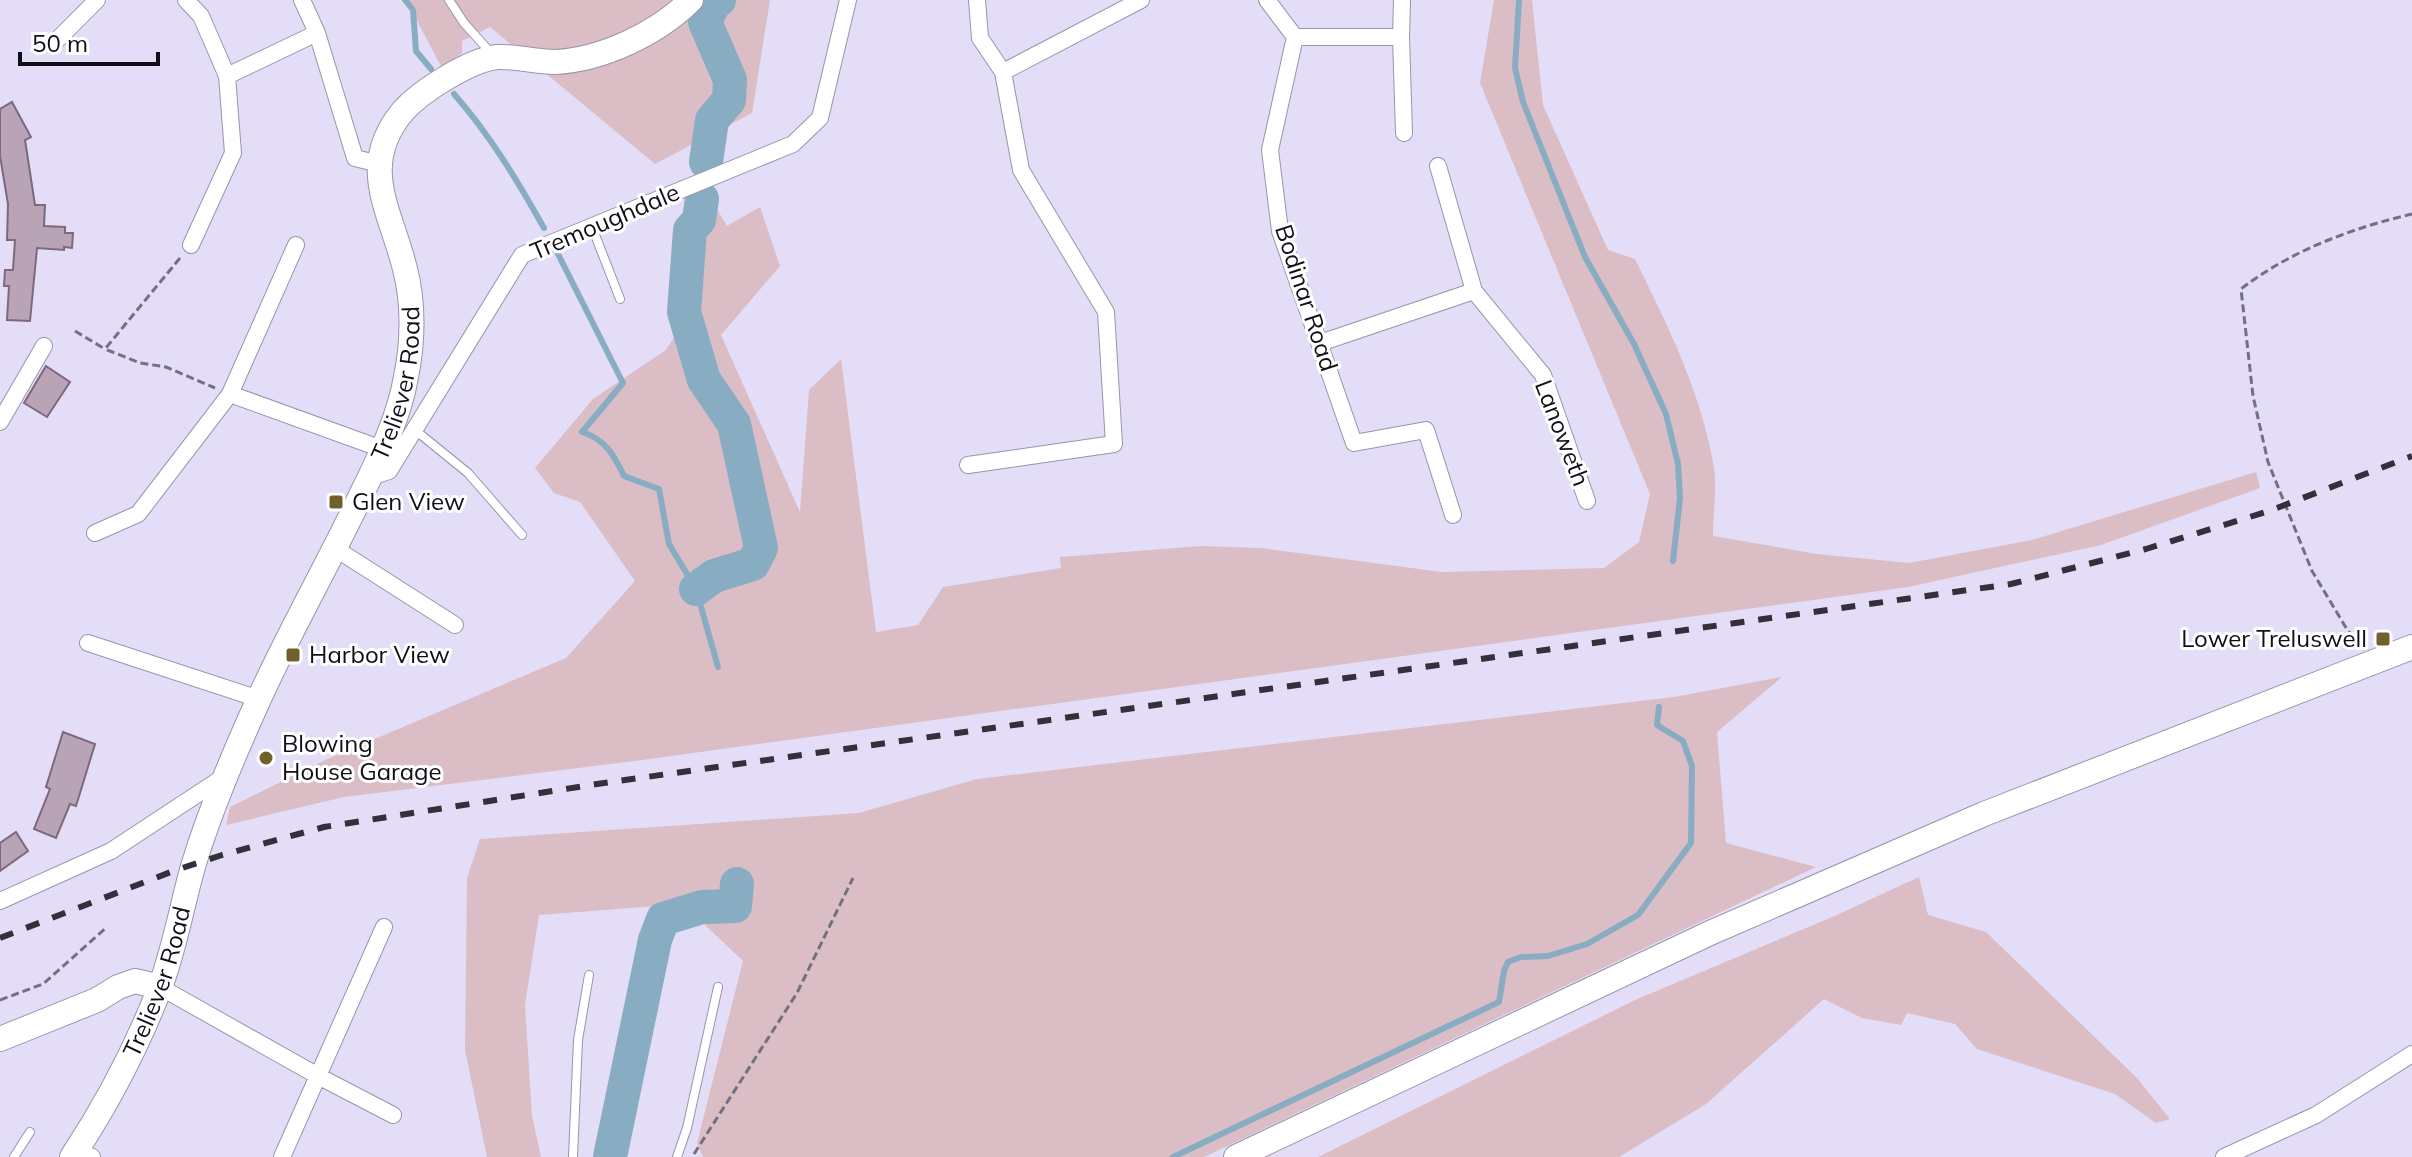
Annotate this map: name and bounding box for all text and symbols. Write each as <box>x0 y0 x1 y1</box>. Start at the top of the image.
scale bar <box>20 16 158 66</box>
text: 50 m <box>32 28 88 58</box>
street label: Tremoughdale <box>526 176 684 266</box>
street label: Bodinar Road <box>1269 221 1345 375</box>
street label: Treliever Road <box>364 306 426 465</box>
street label: Lanoweth <box>1529 375 1597 490</box>
place label: Glen View <box>352 486 465 516</box>
marker: Glen View <box>327 493 345 511</box>
place label: Lower Treluswell <box>2181 623 2367 653</box>
marker: Lower Treluswell <box>2374 630 2392 648</box>
place label: Harbor View <box>309 639 450 669</box>
marker: Harbor View <box>284 646 302 664</box>
place label: Blowing House Garage <box>282 728 442 786</box>
marker: Blowing House Garage <box>257 749 275 767</box>
street label: Treliever Road <box>116 903 196 1062</box>

